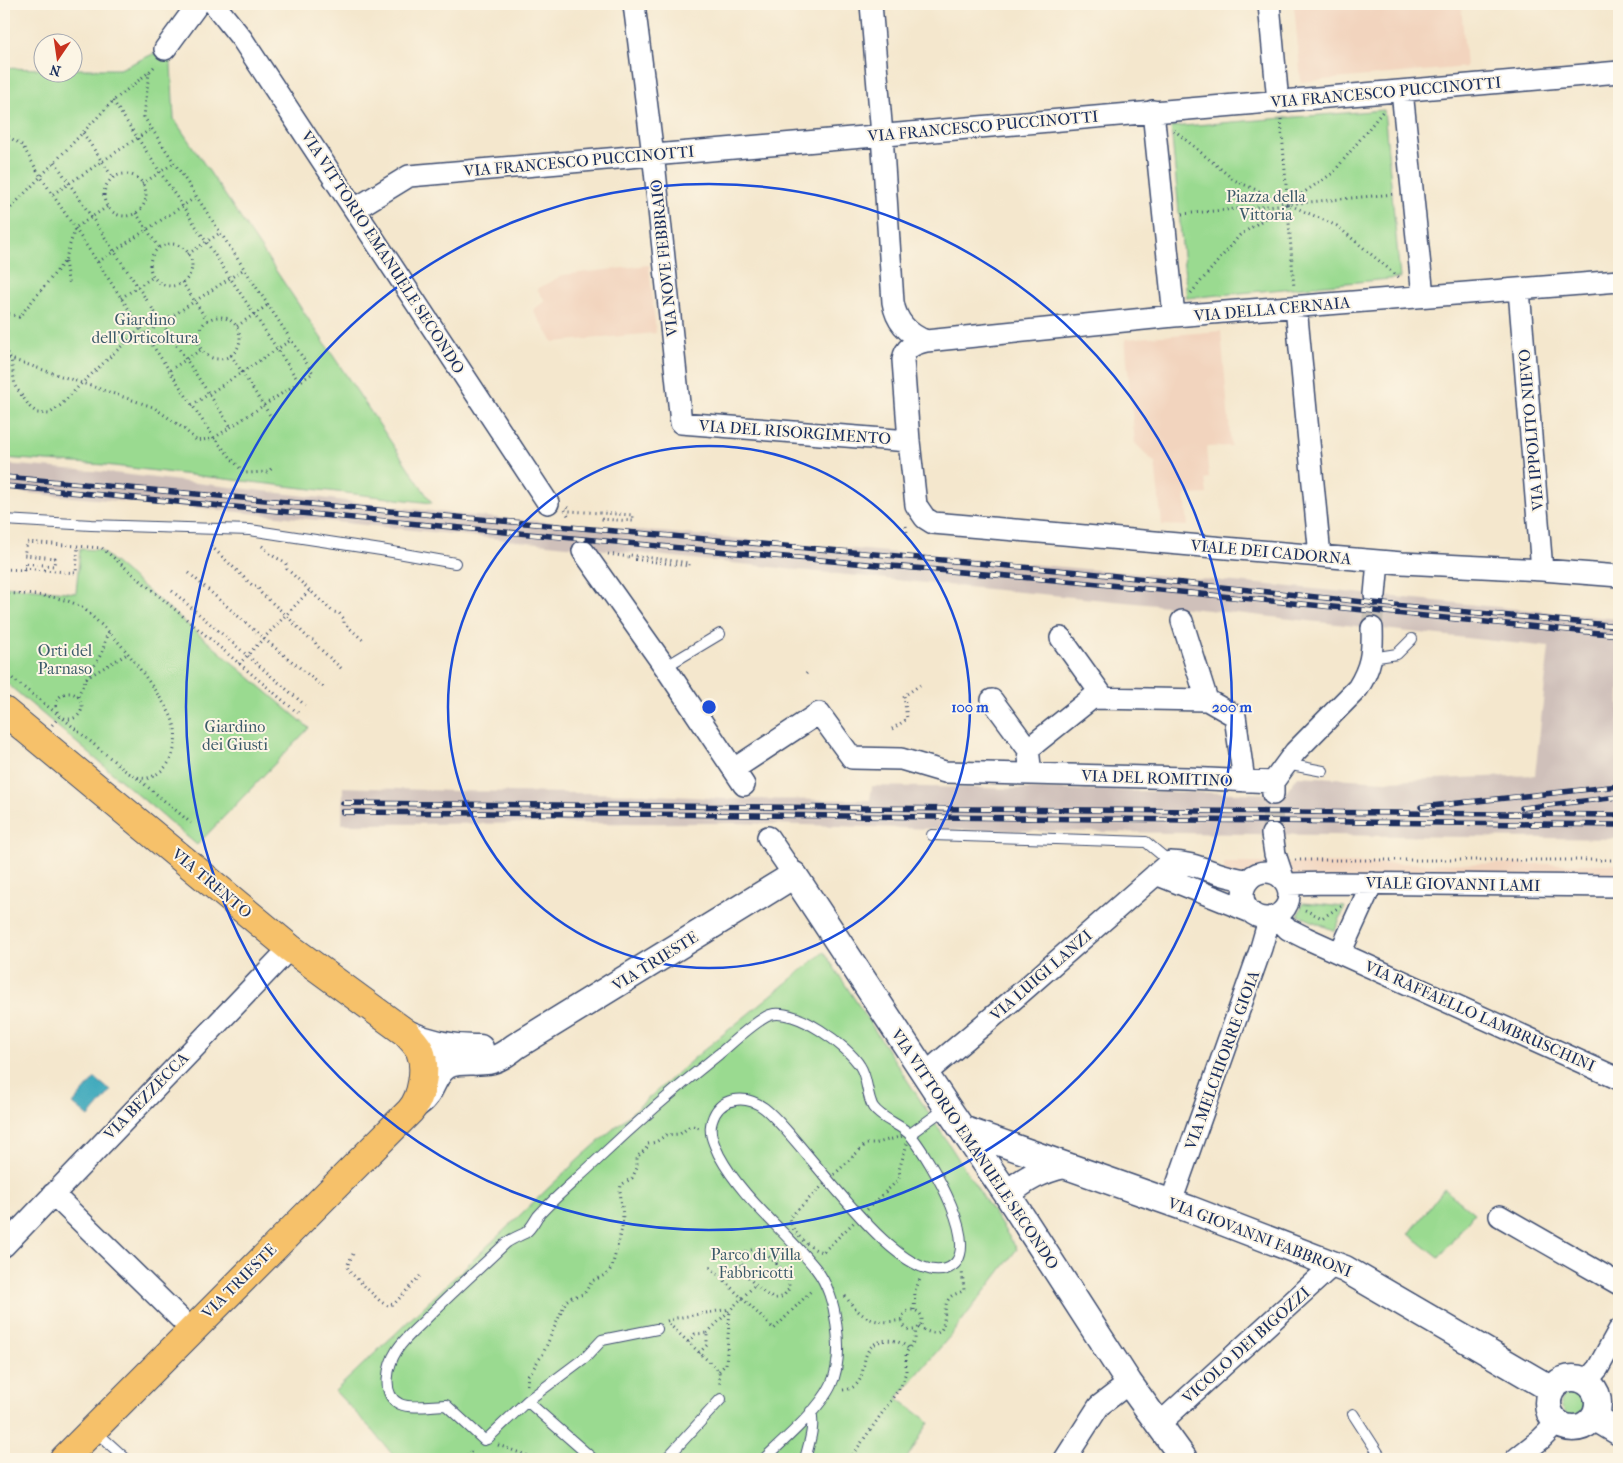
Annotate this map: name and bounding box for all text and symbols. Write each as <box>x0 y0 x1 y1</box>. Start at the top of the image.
north arrow <box>32 32 82 82</box>
text: N <box>48 61 62 80</box>
street label: VIA FRANCESCO PUCCINOTTI <box>1269 72 1502 112</box>
street label: VIA FRANCESCO PUCCINOTTI <box>866 106 1099 146</box>
street label: VIA VITTORIO EMANUELE SECONDO <box>297 126 469 377</box>
street label: VIA FRANCESCO PUCCINOTTI <box>462 141 695 181</box>
street label: VIA NOVE FEBBRAIO <box>646 178 682 339</box>
park label: Piazza della Vittoria <box>1226 187 1306 224</box>
street label: VIA DELLA CERNAIA <box>1192 293 1351 325</box>
park label: Giardino dell'Orticoltura <box>91 310 199 347</box>
street label: VIA IPPOLITO NIEVO <box>1514 348 1548 513</box>
street label: VIA DEL RISORGIMENTO <box>697 416 892 448</box>
street label: VIALE DEI CADORNA <box>1189 535 1353 569</box>
park label: Orti del Parnaso <box>38 641 93 678</box>
centre of rings <box>700 698 718 716</box>
text: 100 m <box>951 698 989 716</box>
text: 200 m <box>1212 698 1252 716</box>
park label: Giardino dei Giusti <box>202 717 268 754</box>
street label: VIA DEL ROMITINO <box>1080 766 1233 790</box>
street label: VIA TRENTO <box>167 844 256 922</box>
street label: VIALE GIOVANNI LAMI <box>1365 873 1540 895</box>
street label: VIA LUIGI LANZI <box>985 926 1096 1025</box>
street label: VIA TRIESTE <box>608 927 702 995</box>
street label: VIA RAFFAELLO LAMBRUSCHINI <box>1361 956 1598 1076</box>
street label: VIA MELCHIORRE GIOIA <box>1180 967 1264 1153</box>
street label: VIA VITTORIO EMANUELE SECONDO <box>887 1024 1063 1273</box>
street label: VIA BEZZECCA <box>99 1048 193 1144</box>
street label: VIA GIOVANNI FABBRONI <box>1165 1193 1355 1281</box>
street label: VIA TRIESTE <box>197 1240 280 1323</box>
park label: Parco di Villa Fabbricotti <box>711 1245 802 1282</box>
street label: VICOLO DEI BIGOZZI <box>1177 1283 1314 1408</box>

